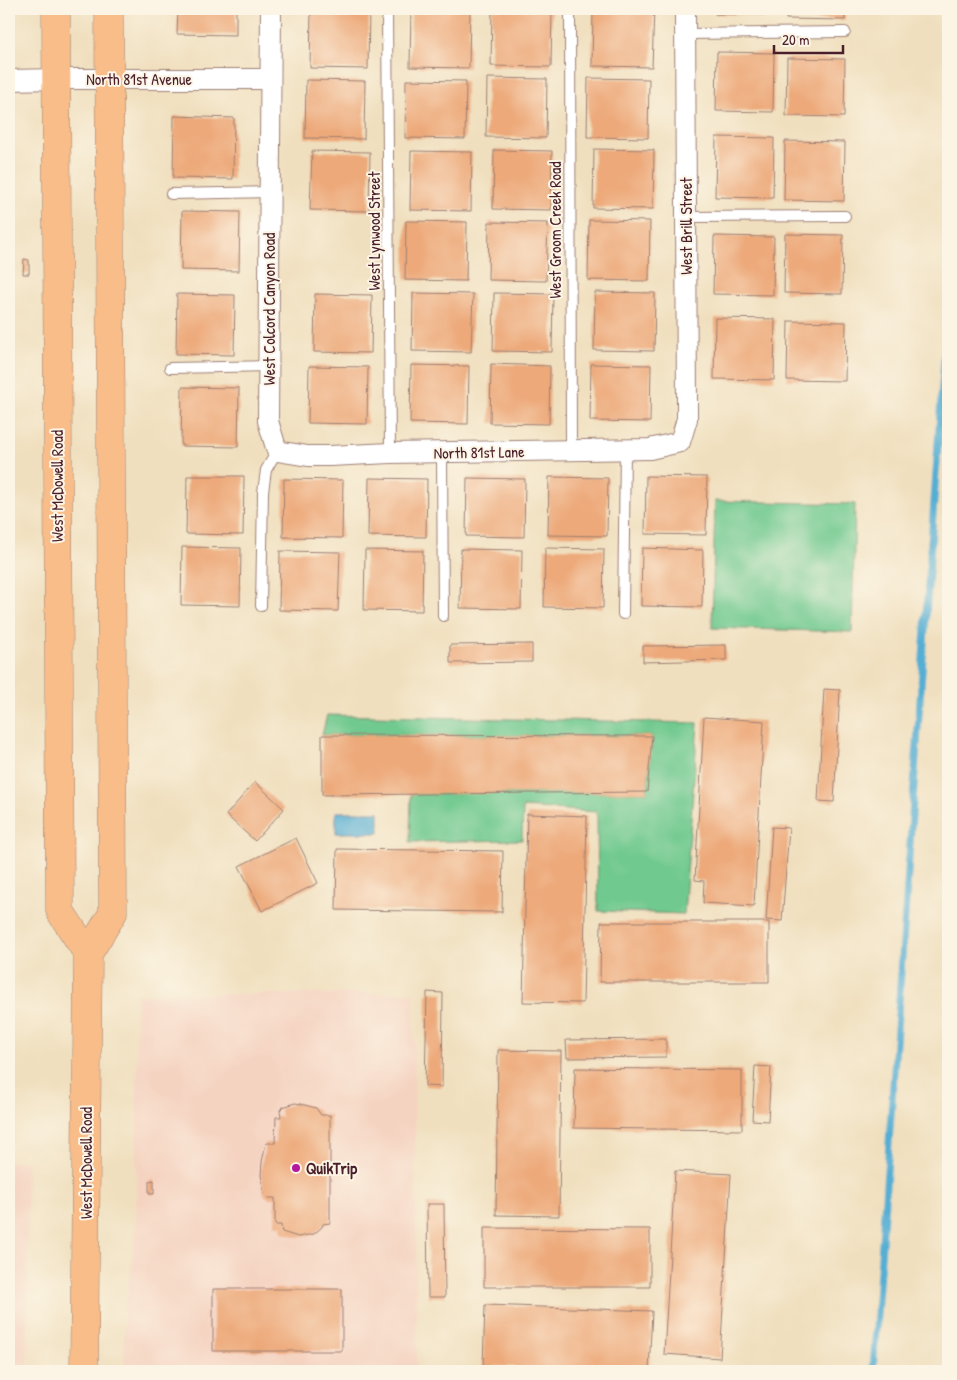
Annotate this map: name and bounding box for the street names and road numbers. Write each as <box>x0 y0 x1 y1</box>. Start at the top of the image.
street label: North 81st Avenue <box>86 68 192 90</box>
street label: West Groom Creek Road <box>544 161 566 299</box>
street label: West Lynwood Street <box>363 171 385 291</box>
street label: West Brill Street <box>675 177 697 275</box>
street label: West Colcord Canyon Road <box>258 233 280 385</box>
street label: West McDowell Road <box>46 430 68 542</box>
street label: North 81st Lane <box>433 440 525 464</box>
street label: West McDowell Road <box>75 1107 97 1219</box>

